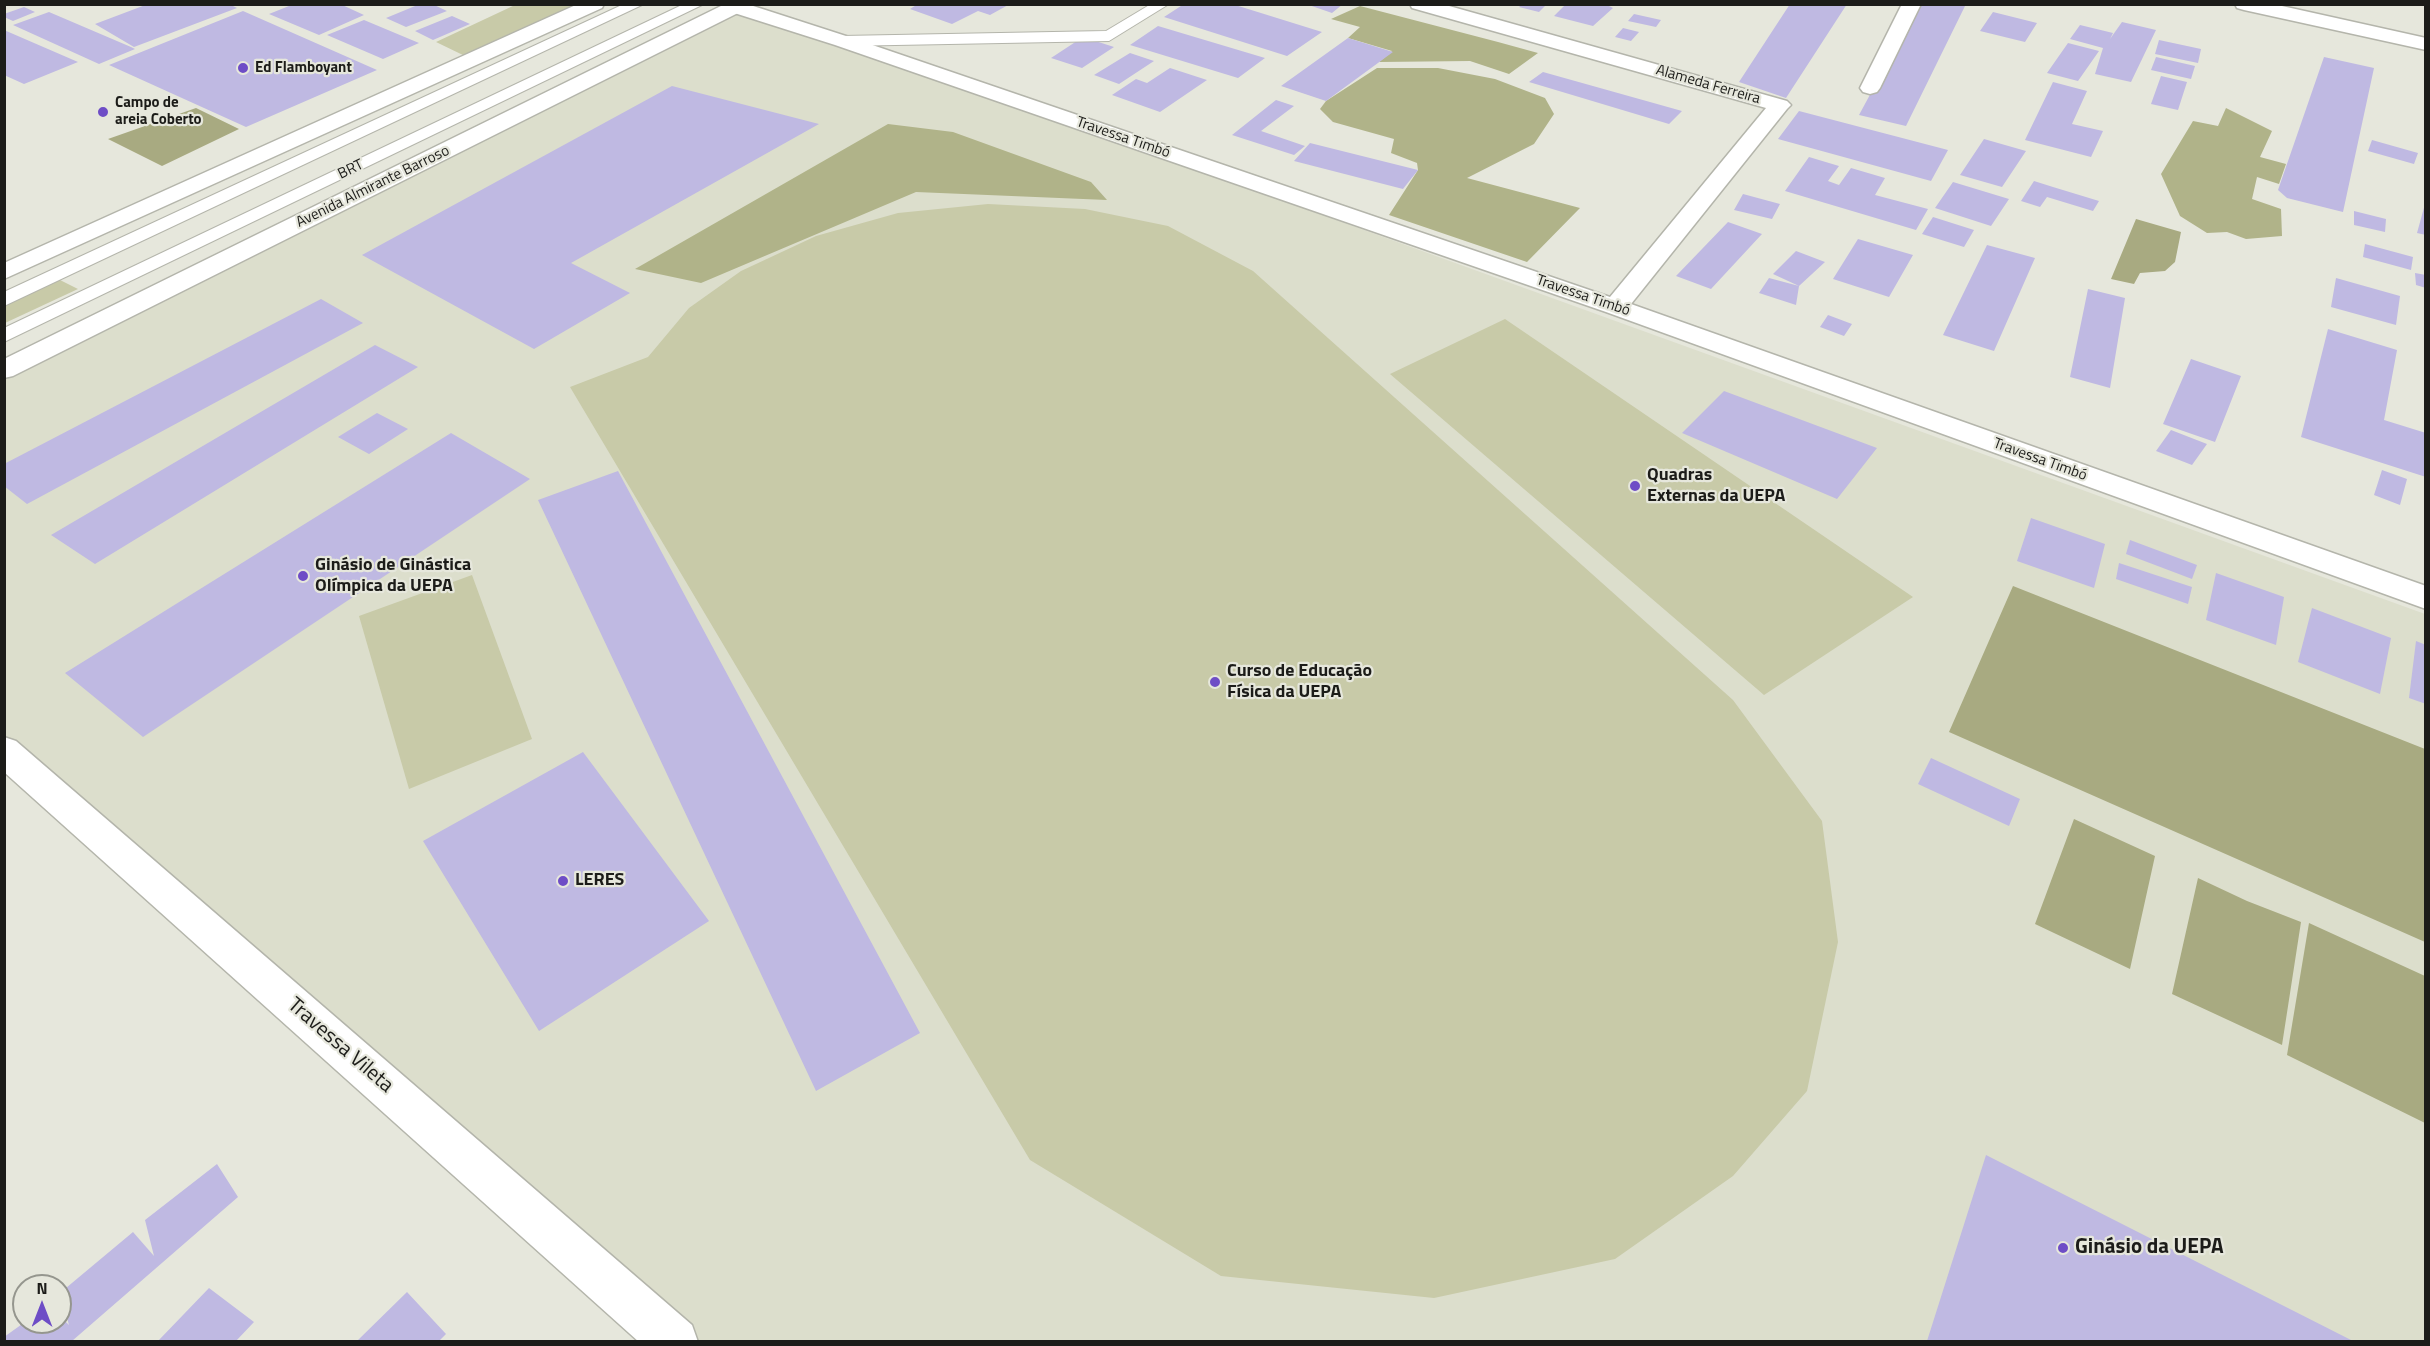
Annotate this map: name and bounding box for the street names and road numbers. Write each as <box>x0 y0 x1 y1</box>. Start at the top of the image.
street label: Alameda Ferreira <box>1654 61 1762 109</box>
street label: Travessa Timbó <box>1074 114 1172 162</box>
street label: Avenida Almirante Barroso <box>293 142 453 232</box>
street label: BRT <box>335 156 367 184</box>
street label: Travessa Timbó <box>1534 272 1632 320</box>
street label: Travessa Timbó <box>1991 435 2089 485</box>
street label: Travessa Vileta <box>282 993 398 1099</box>

